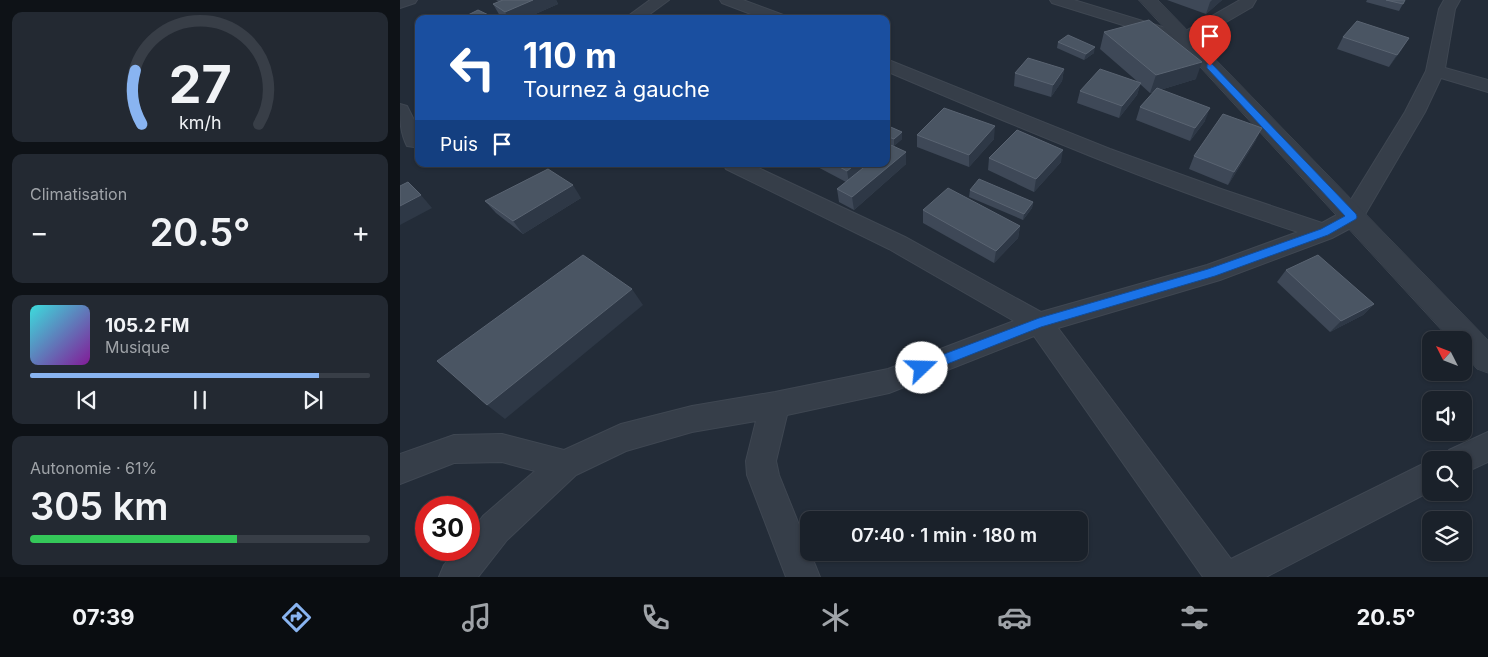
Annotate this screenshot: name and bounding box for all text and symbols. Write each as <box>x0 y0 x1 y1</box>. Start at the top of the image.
pin <box>1189 15 1231 66</box>
icon: arrive <box>1196 22 1224 50</box>
text: 110 m <box>523 34 617 76</box>
icon: left <box>440 35 505 100</box>
text: 27 <box>169 53 232 116</box>
text: Tournez à gauche <box>523 76 710 102</box>
text: km/h <box>179 112 221 133</box>
icon: arrive <box>488 130 516 158</box>
text: Puis <box>440 133 478 156</box>
text: Climatisation <box>30 184 127 204</box>
text: 20.5° <box>150 209 250 255</box>
text: − <box>30 215 49 249</box>
text: + <box>351 215 370 249</box>
text: 105.2 FM <box>105 314 189 337</box>
north arrow <box>1422 331 1472 381</box>
map controls <box>1422 331 1472 561</box>
text: Musique <box>105 337 170 357</box>
position arrow <box>895 341 947 393</box>
icon: previous <box>73 386 101 414</box>
icon: pause <box>186 386 214 414</box>
icon: next <box>299 386 327 414</box>
button: sound <box>1422 391 1472 441</box>
button: search <box>1422 451 1472 501</box>
text: Autonomie · 61% <box>30 458 157 478</box>
text: 305 km <box>30 483 169 529</box>
speed limit sign: 30 <box>415 496 480 561</box>
button: layers <box>1422 511 1472 561</box>
text: 07:40 · 1 min · 180 m <box>851 524 1037 547</box>
icon: directions <box>279 600 314 635</box>
icon: music <box>459 600 494 635</box>
icon: phone <box>638 600 673 635</box>
icon: climate <box>818 600 853 635</box>
icon: car <box>997 600 1032 635</box>
icon: filters <box>1177 600 1212 635</box>
text: 07:39 <box>72 604 135 630</box>
text: 20.5° <box>1356 604 1416 630</box>

